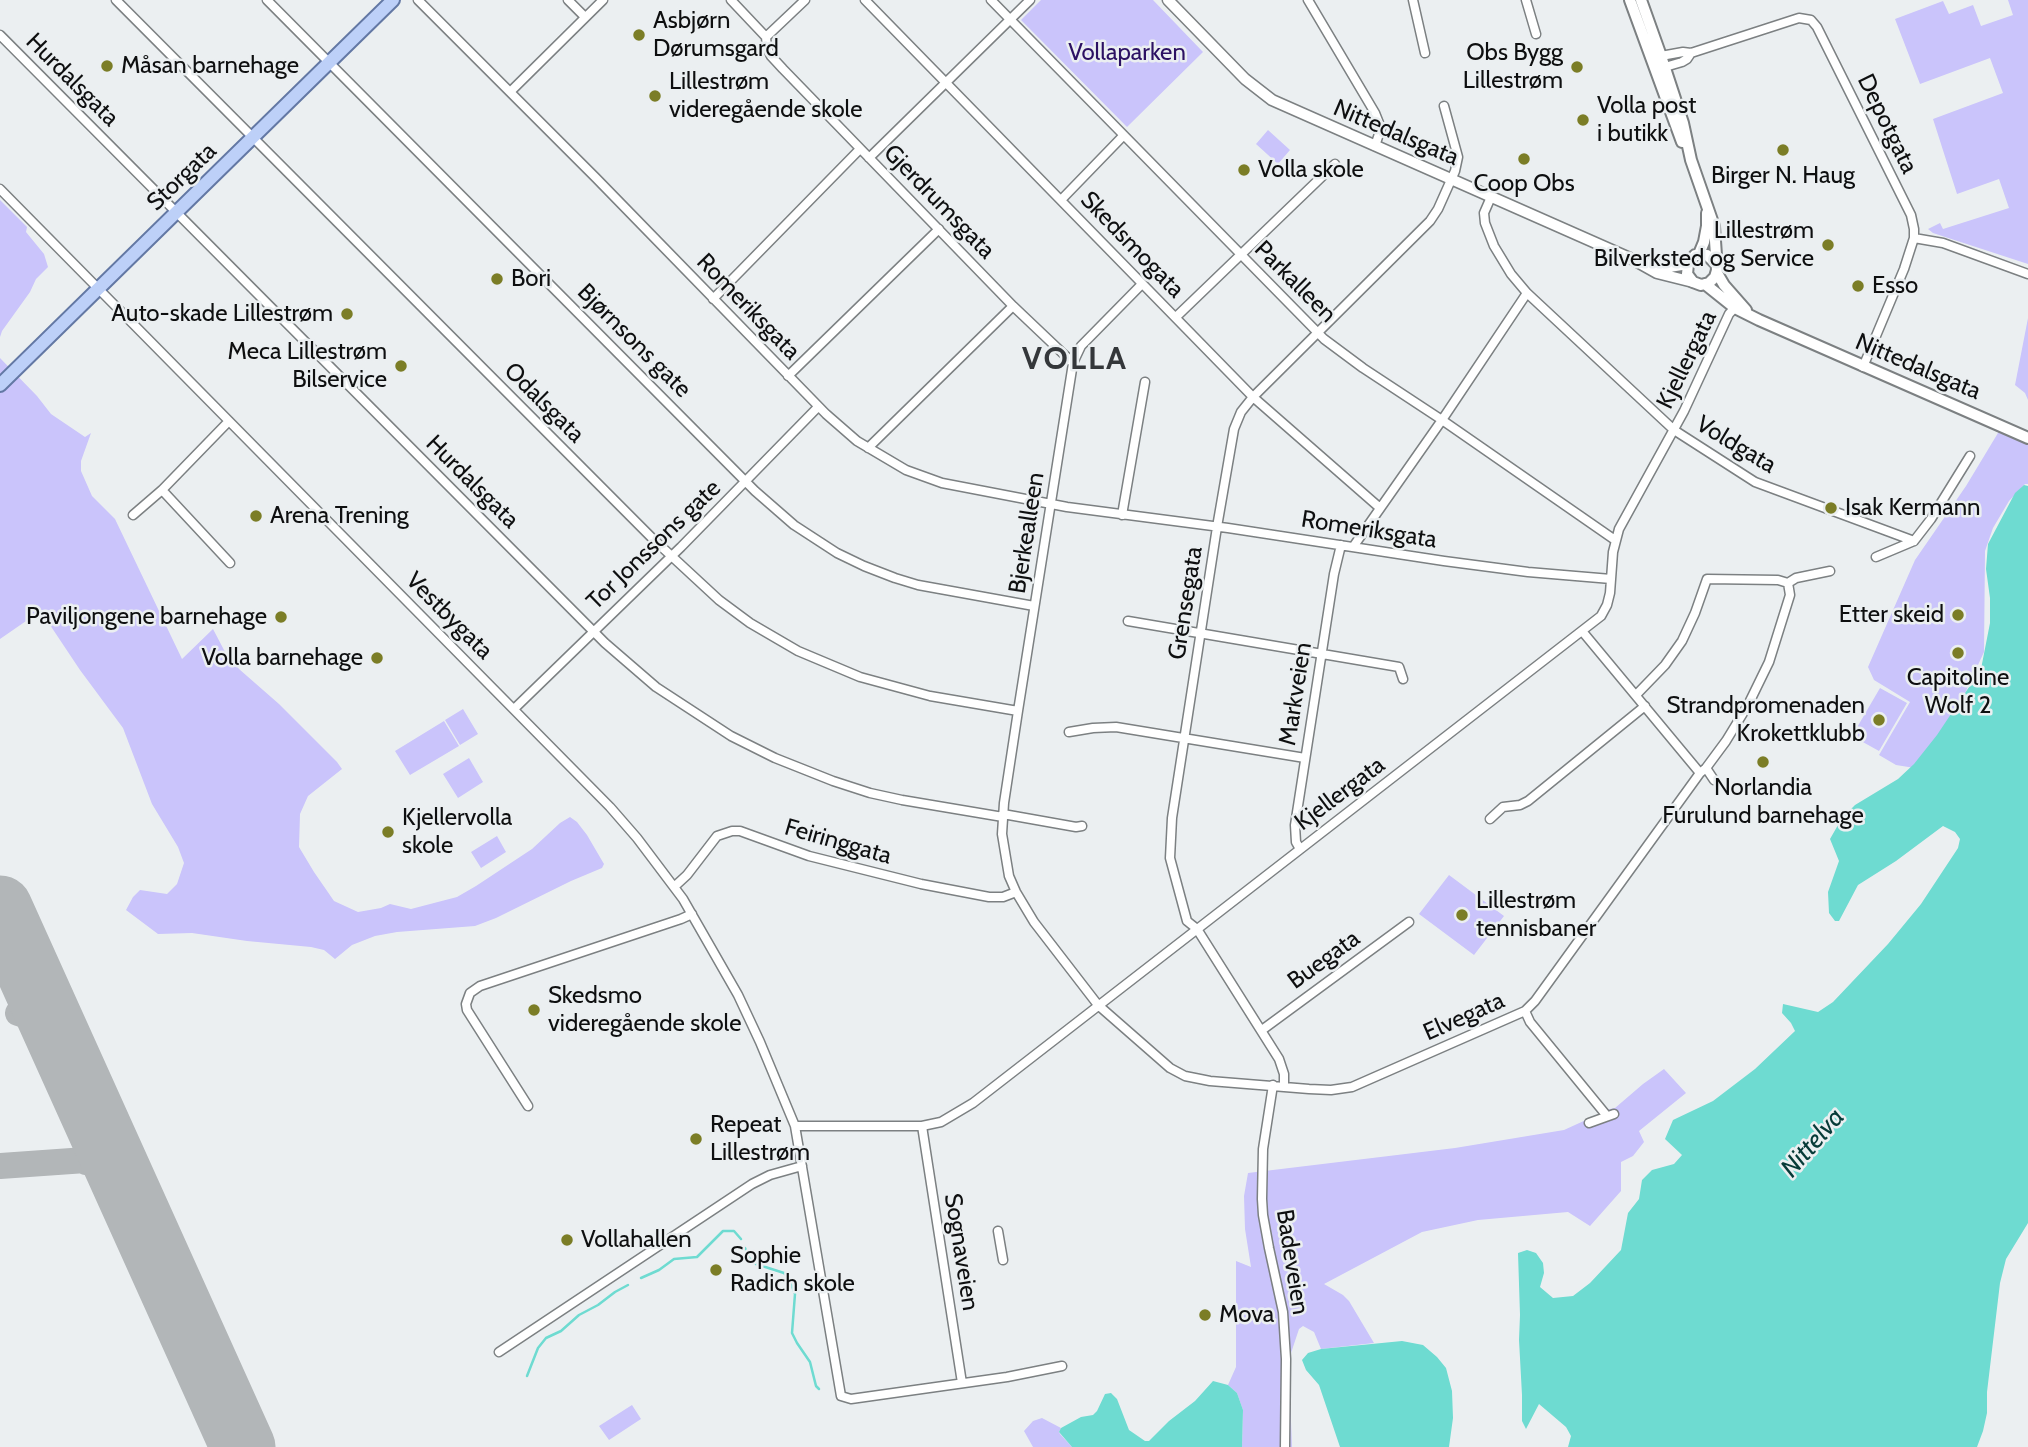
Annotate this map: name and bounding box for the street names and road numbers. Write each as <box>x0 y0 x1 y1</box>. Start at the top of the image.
street label: Hurdalsgata <box>19 27 125 133</box>
street label: Depotgata <box>1851 70 1923 178</box>
street label: Nittedalsgata <box>1329 94 1463 172</box>
street label: Storgata <box>141 137 223 217</box>
street label: Gjerdrumsgata <box>877 139 1001 265</box>
street label: Skedsmogata <box>1074 186 1190 304</box>
street label: Parkalleen <box>1248 235 1342 329</box>
street label: Romeriksgata <box>690 248 806 366</box>
street label: Bjørnsons gate <box>571 278 697 404</box>
street label: Kjellergata <box>1651 306 1723 414</box>
street label: Nittedalsgata <box>1851 328 1985 406</box>
street label: Odalsgata <box>498 357 590 449</box>
street label: Voldgata <box>1691 410 1781 480</box>
street label: Hurdalsgata <box>419 429 525 535</box>
street label: Bjerkealleen <box>1003 470 1051 596</box>
street label: Tor Jonssons gate <box>581 474 727 616</box>
street label: Romeriksgata <box>1299 505 1439 555</box>
street label: Grensegata <box>1163 544 1209 662</box>
street label: Vestbygata <box>399 566 499 666</box>
street label: Markveien <box>1274 640 1318 748</box>
street label: Kjellergata <box>1289 751 1391 837</box>
street label: Feiringgata <box>781 813 895 871</box>
street label: Buegata <box>1282 924 1366 996</box>
street label: Elvegata <box>1419 986 1509 1048</box>
street label: Sognaveien <box>938 1191 984 1313</box>
street label: Badeveien <box>1269 1207 1315 1317</box>

